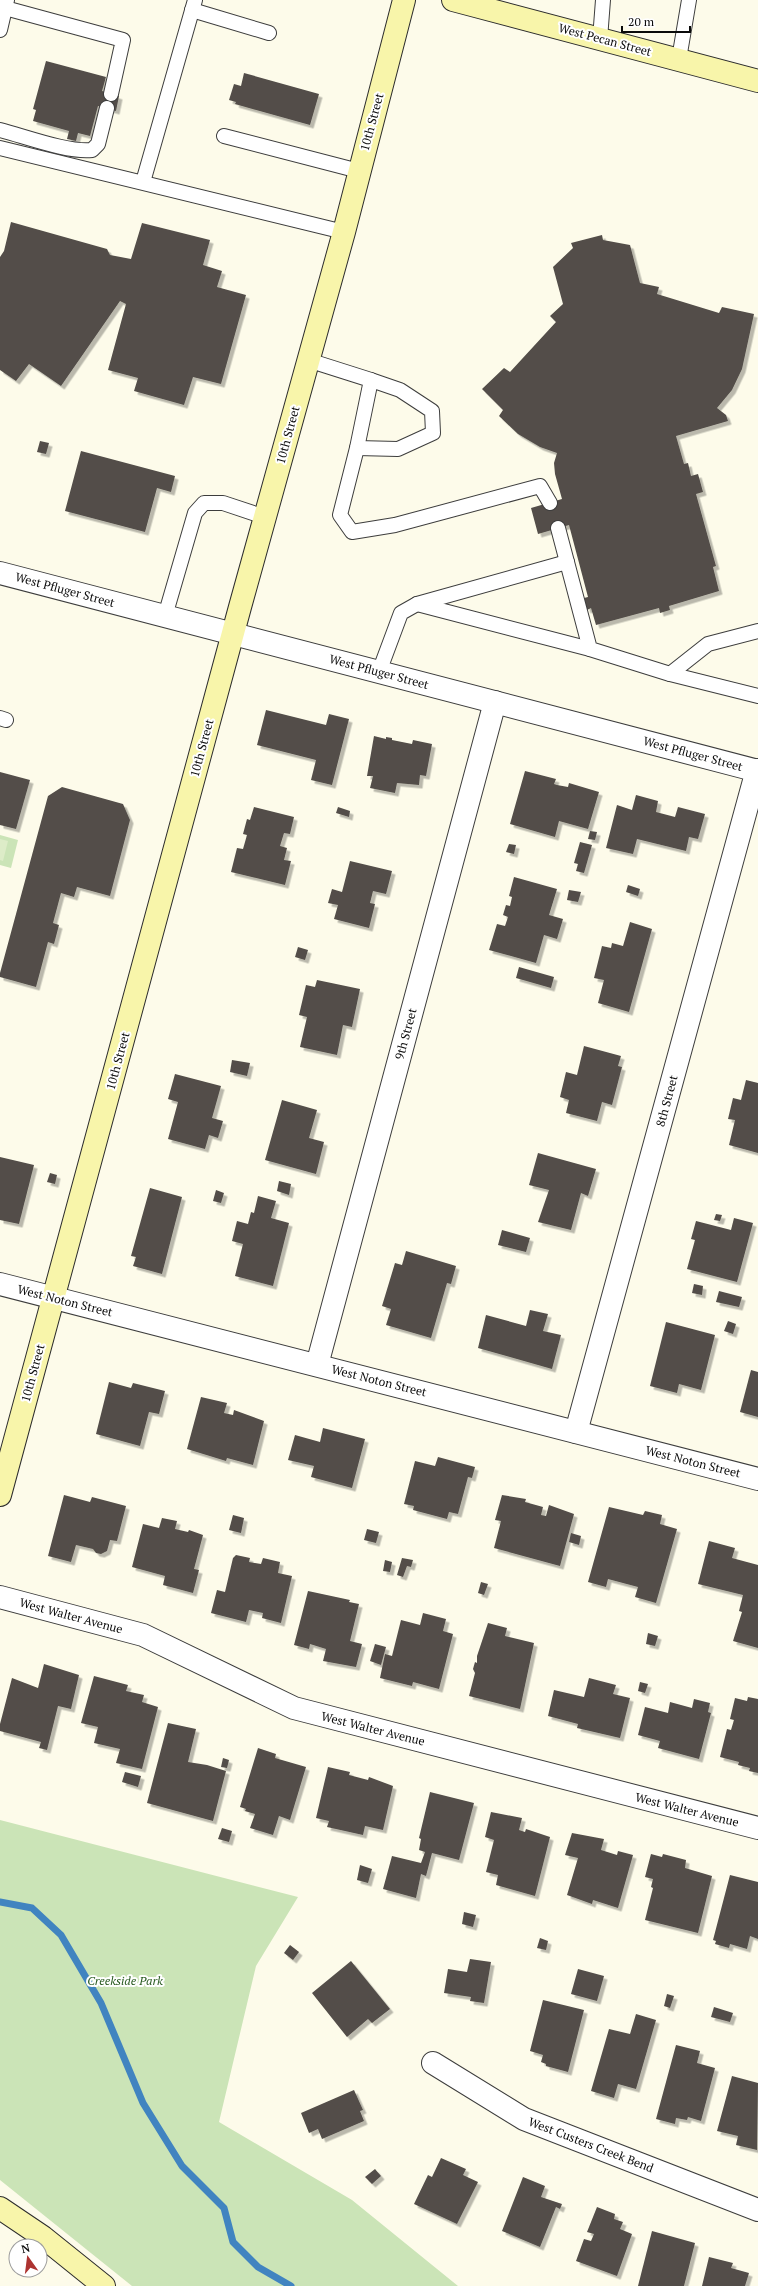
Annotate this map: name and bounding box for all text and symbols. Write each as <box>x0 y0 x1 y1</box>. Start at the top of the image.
scale bar <box>622 8 690 34</box>
text: 20 m <box>628 14 655 29</box>
street label: West Pecan Street <box>557 20 654 59</box>
street label: 10th Street <box>357 91 387 152</box>
street label: 10th Street <box>273 404 303 465</box>
street label: West Pfluger Street <box>14 569 117 610</box>
street label: West Pfluger Street <box>328 651 431 692</box>
street label: 10th Street <box>187 717 217 778</box>
street label: West Pfluger Street <box>642 733 745 774</box>
street label: 9th Street <box>391 1006 420 1061</box>
street label: 10th Street <box>103 1030 133 1091</box>
street label: 8th Street <box>652 1073 681 1128</box>
street label: West Noton Street <box>16 1281 115 1320</box>
street label: 10th Street <box>18 1342 48 1403</box>
street label: West Noton Street <box>330 1361 429 1400</box>
street label: West Noton Street <box>644 1442 743 1481</box>
street label: West Walter Avenue <box>18 1595 124 1637</box>
street label: West Walter Avenue <box>320 1708 426 1749</box>
street label: West Walter Avenue <box>634 1789 740 1830</box>
park label: Creekside Park <box>87 1973 163 1988</box>
street label: West Custers Creek Bend <box>527 2114 656 2175</box>
north arrow <box>8 2238 48 2278</box>
text: N <box>20 2240 32 2256</box>

